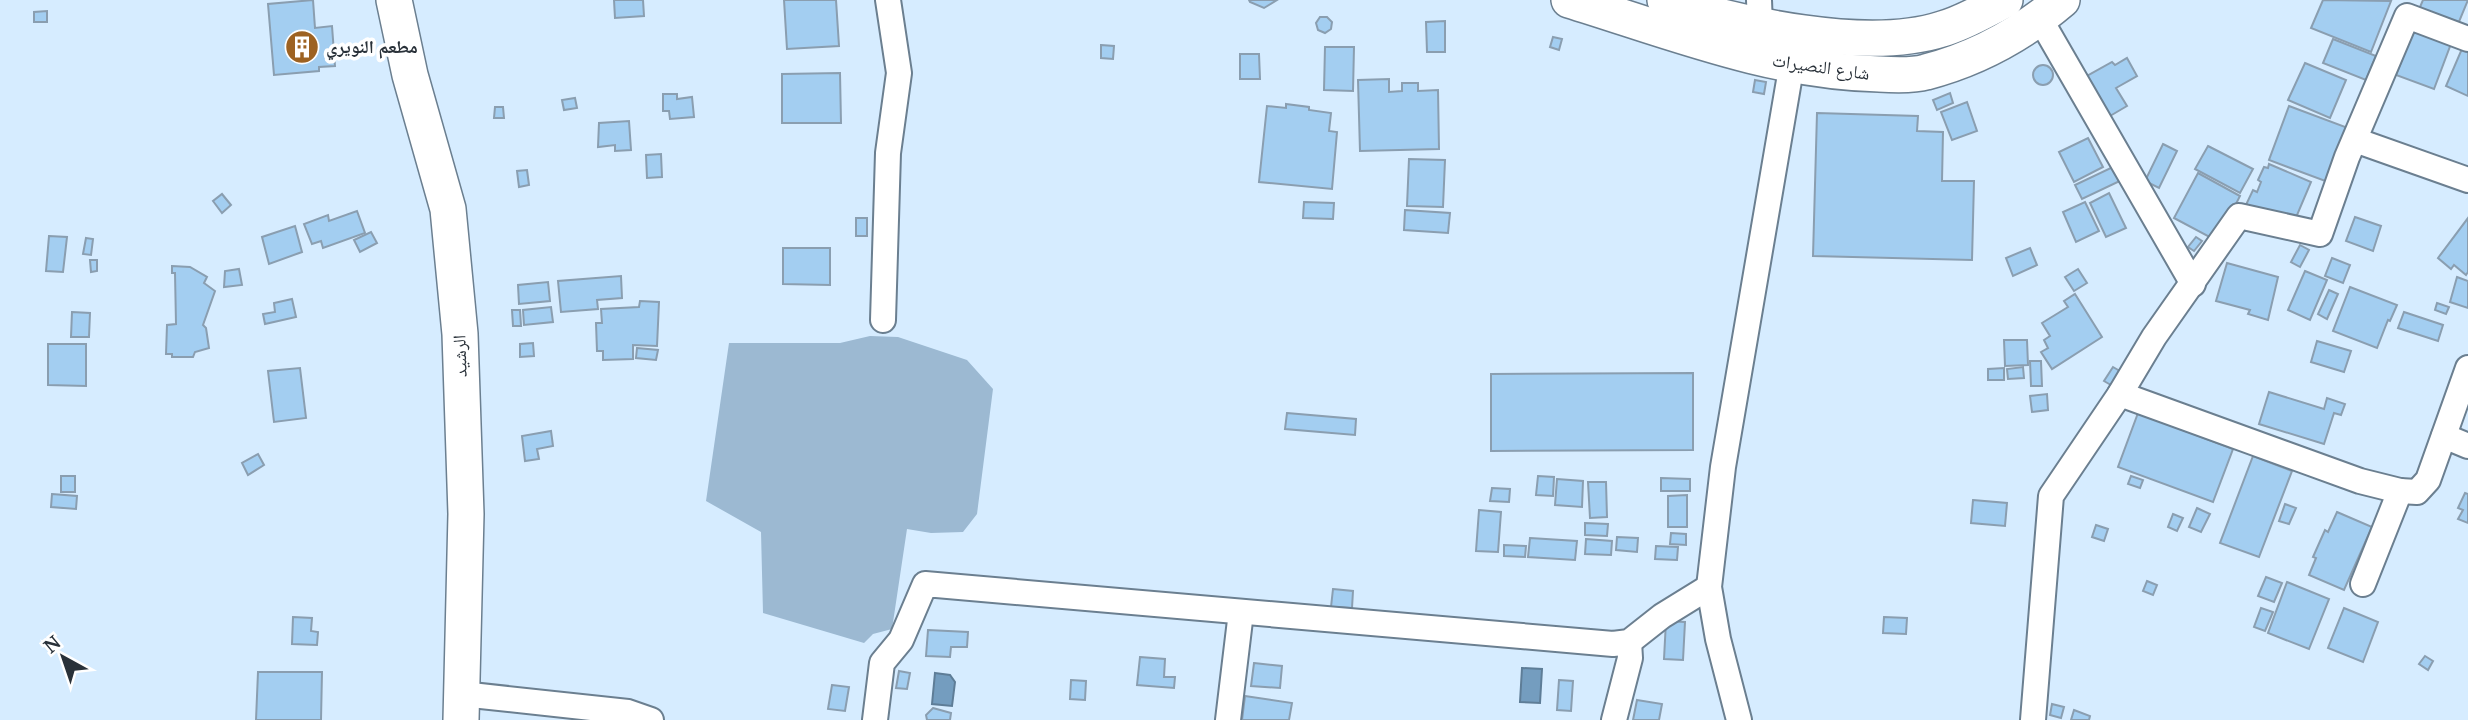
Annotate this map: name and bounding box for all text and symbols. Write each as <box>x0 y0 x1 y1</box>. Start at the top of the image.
building icon: مطعم النويري <box>283 28 321 66</box>
place label: مطعم النويري <box>326 34 418 61</box>
street label: شارع النصيرات <box>1771 47 1871 85</box>
street label: الرشيد <box>446 335 472 378</box>
north arrow <box>28 622 98 692</box>
text: N <box>38 629 66 659</box>

